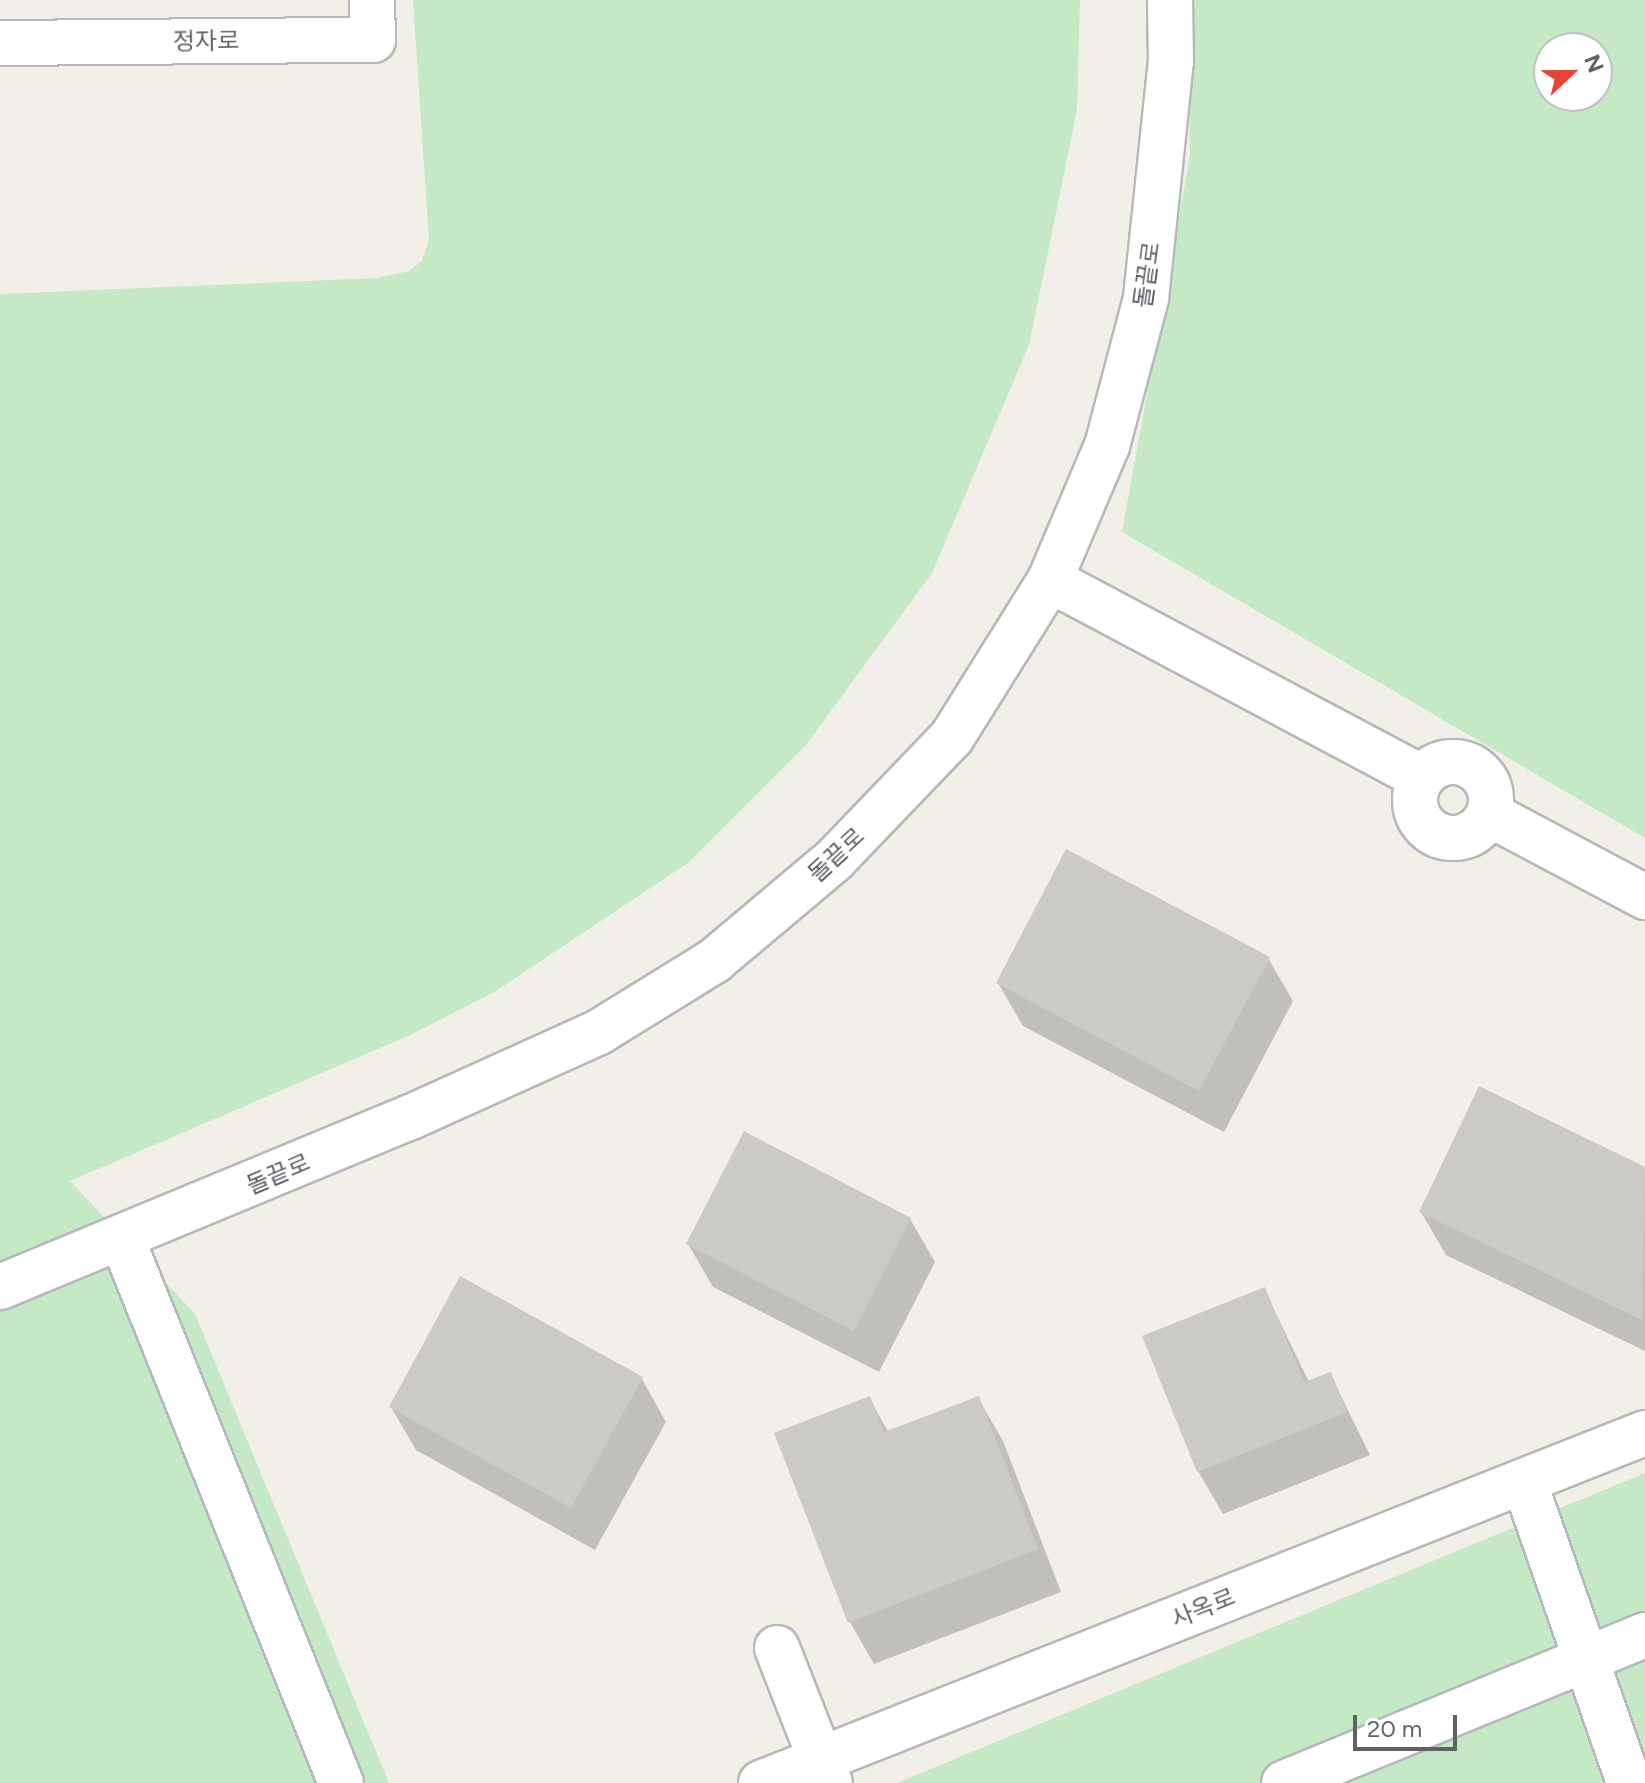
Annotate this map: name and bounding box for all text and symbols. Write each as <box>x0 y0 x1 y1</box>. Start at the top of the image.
street label: 정자로 <box>173 26 239 56</box>
north arrow <box>1533 32 1613 112</box>
text: N <box>1578 51 1610 77</box>
street label: 돌끝로 <box>1128 240 1166 310</box>
street label: 돌끝로 <box>802 822 870 888</box>
street label: 돌끝로 <box>242 1148 314 1200</box>
street label: 사옥로 <box>1167 1582 1239 1634</box>
scale bar <box>1357 1699 1461 1749</box>
text: 20 m <box>1367 1714 1422 1743</box>

